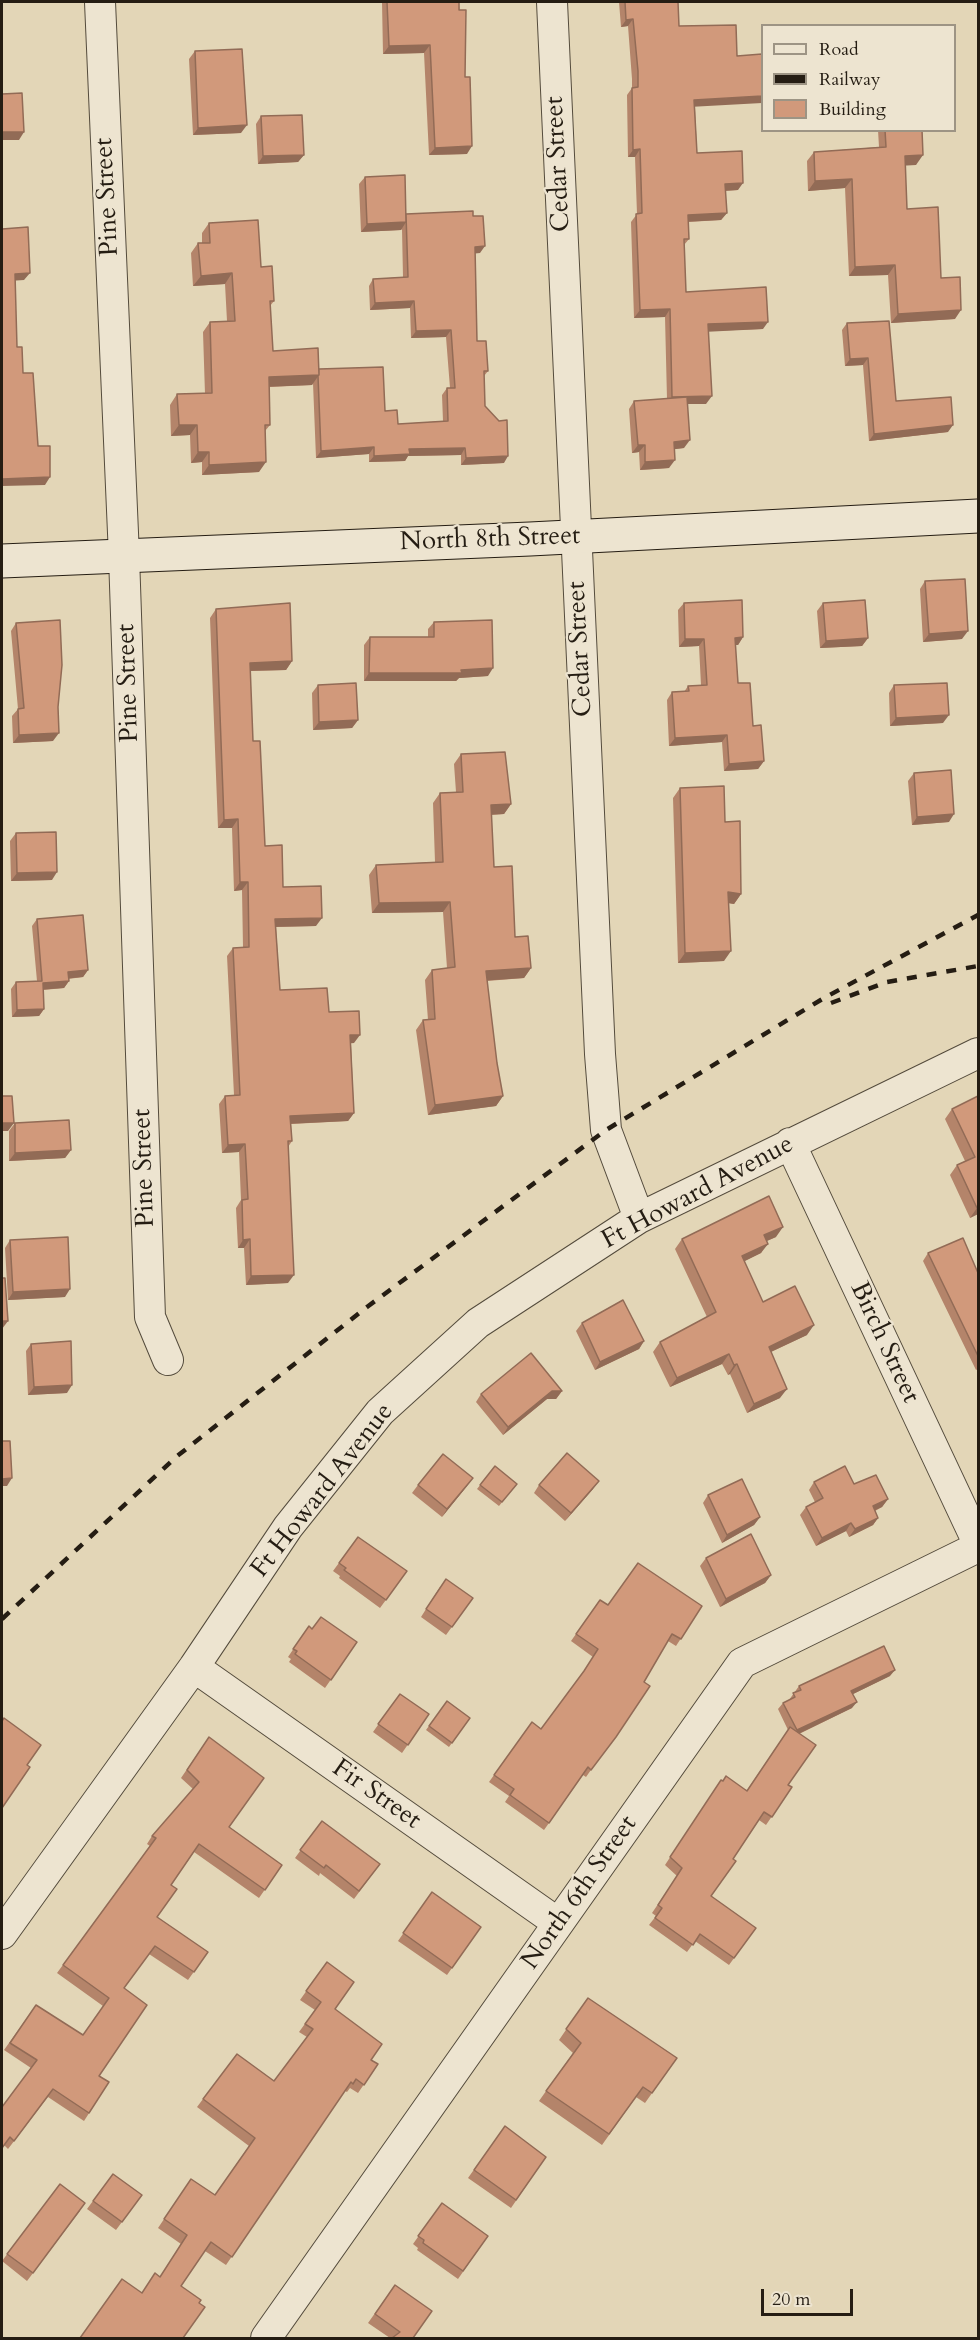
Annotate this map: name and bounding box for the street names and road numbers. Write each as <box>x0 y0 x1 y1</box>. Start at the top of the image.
street label: Cedar Street <box>540 95 578 233</box>
street label: Pine Street <box>89 137 127 257</box>
street label: North 8th Street <box>399 521 581 559</box>
street label: Cedar Street <box>562 580 600 718</box>
street label: Pine Street <box>111 623 147 743</box>
street label: Pine Street <box>127 1108 163 1228</box>
street label: Ft Howard Avenue <box>597 1129 799 1257</box>
street label: Birch Street <box>842 1277 926 1409</box>
street label: Ft Howard Avenue <box>245 1398 401 1584</box>
street label: Fir Street <box>326 1753 426 1837</box>
street label: North 6th Street <box>515 1810 645 1976</box>

